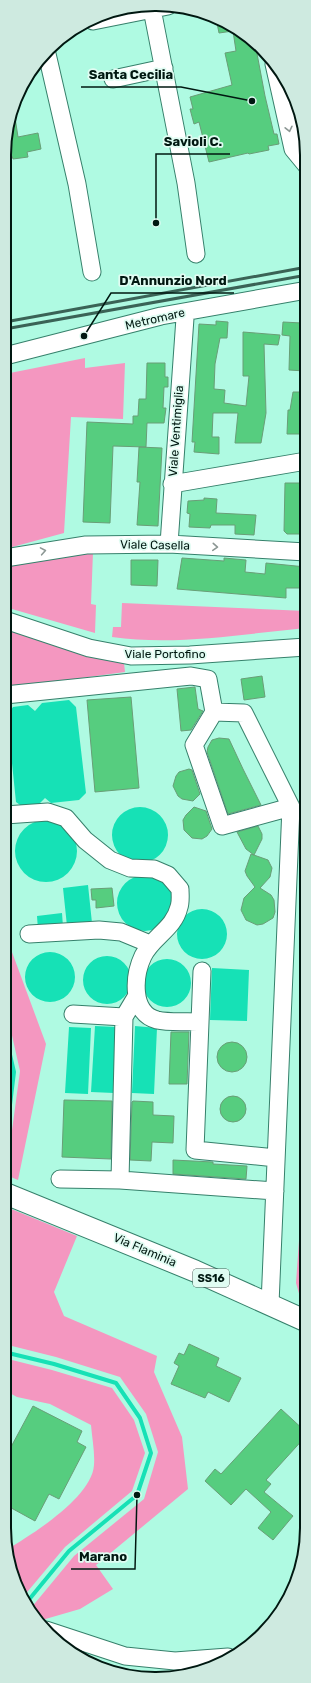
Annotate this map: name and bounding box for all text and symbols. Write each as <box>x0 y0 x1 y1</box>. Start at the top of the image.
callout: Santa Cecilia <box>81 62 181 87</box>
text: Santa Cecilia <box>89 67 173 82</box>
one-way arrow <box>284 126 292 133</box>
callout: Savioli C. <box>156 129 230 154</box>
text: Savioli C. <box>164 134 222 149</box>
callout: D'Annunzio Nord <box>111 268 234 293</box>
text: D'Annunzio Nord <box>119 273 227 288</box>
street label: Metromare <box>124 305 186 333</box>
street label: Viale Ventimiglia <box>166 385 186 477</box>
street label: Viale Casella <box>120 537 190 553</box>
one-way arrow <box>212 542 218 551</box>
one-way arrow <box>40 548 46 556</box>
street label: Viale Portofino <box>124 647 206 661</box>
street label: Via Flaminia <box>111 1230 179 1270</box>
road number: SS16 <box>193 1269 229 1287</box>
callout: Marano <box>71 1544 135 1569</box>
text: Marano <box>79 1549 127 1564</box>

